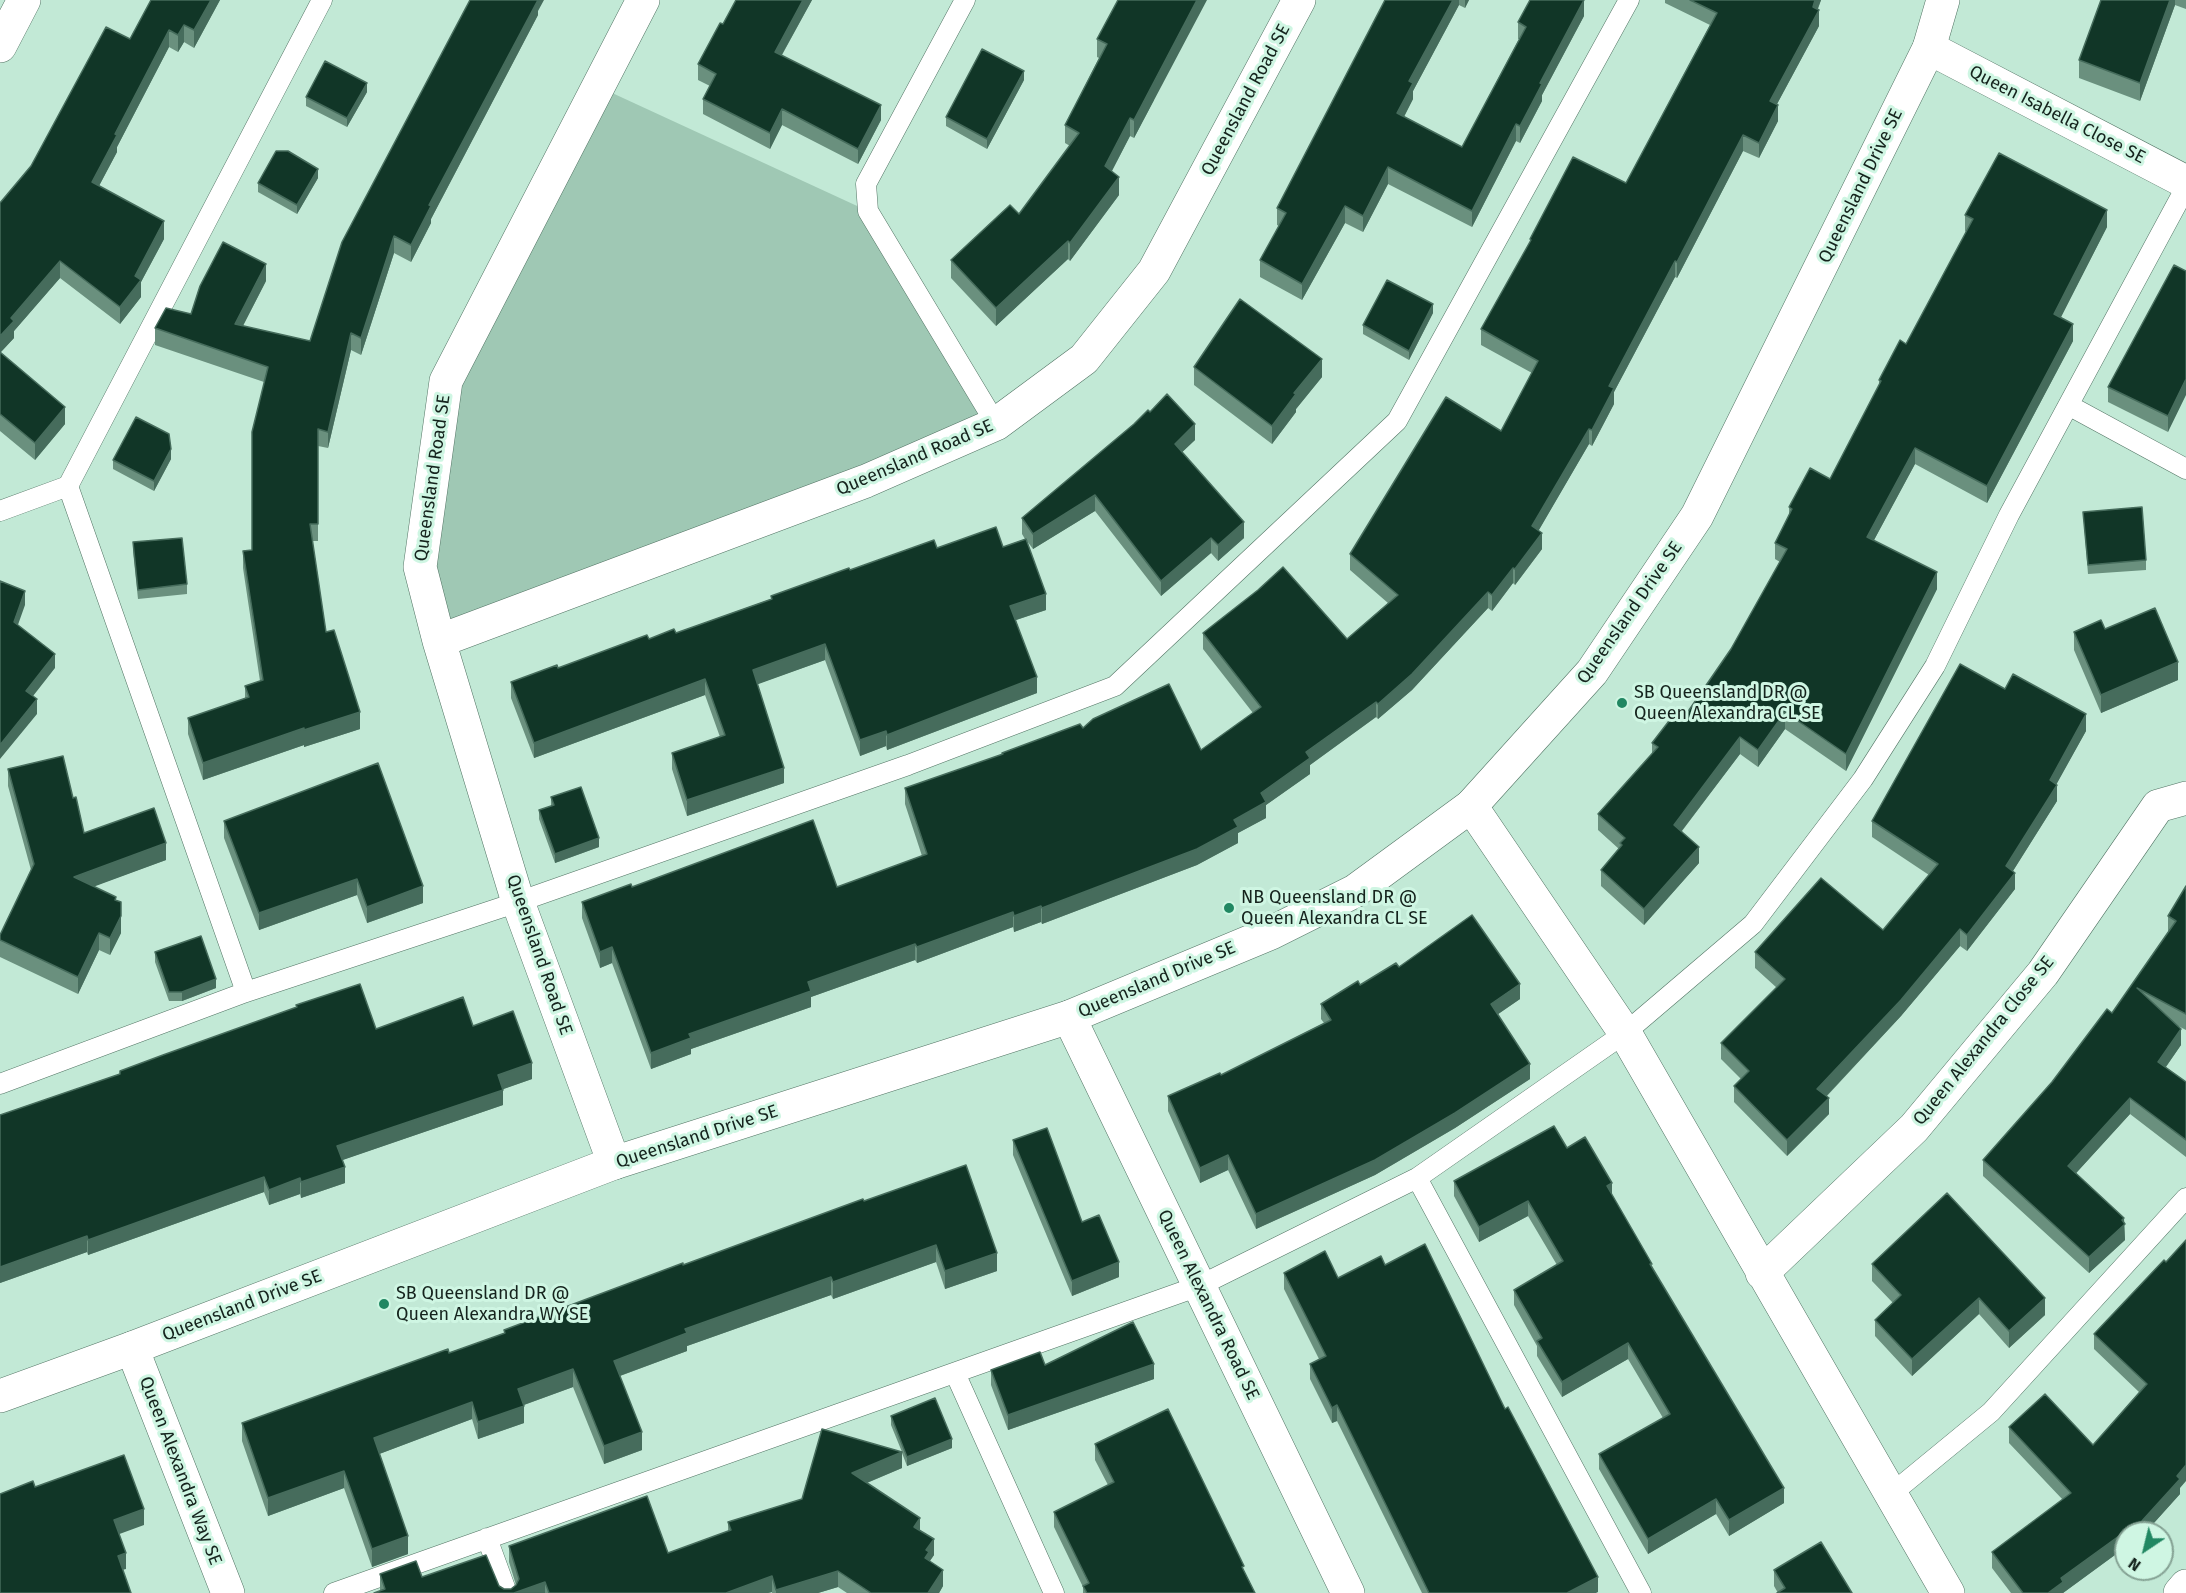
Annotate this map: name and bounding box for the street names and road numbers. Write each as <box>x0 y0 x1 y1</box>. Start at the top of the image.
street label: Queensland Road SE <box>1197 21 1295 179</box>
street label: Queen Isabella Close SE <box>1965 61 2149 169</box>
street label: Queensland Drive SE <box>1814 105 1908 267</box>
street label: Queensland Road SE <box>411 393 455 563</box>
street label: Queensland Road SE <box>833 415 997 501</box>
street label: Queensland Drive SE <box>1573 538 1687 688</box>
street label: Queensland Road SE <box>501 872 577 1038</box>
street label: Queensland Drive SE <box>1075 937 1239 1023</box>
street label: Queen Alexandra Close SE <box>1909 952 2059 1130</box>
street label: Queensland Drive SE <box>613 1101 781 1173</box>
street label: Queen Alexandra Road SE <box>1152 1206 1264 1404</box>
street label: Queensland Drive SE <box>159 1266 325 1346</box>
street label: Queen Alexandra Way SE <box>134 1374 226 1568</box>

